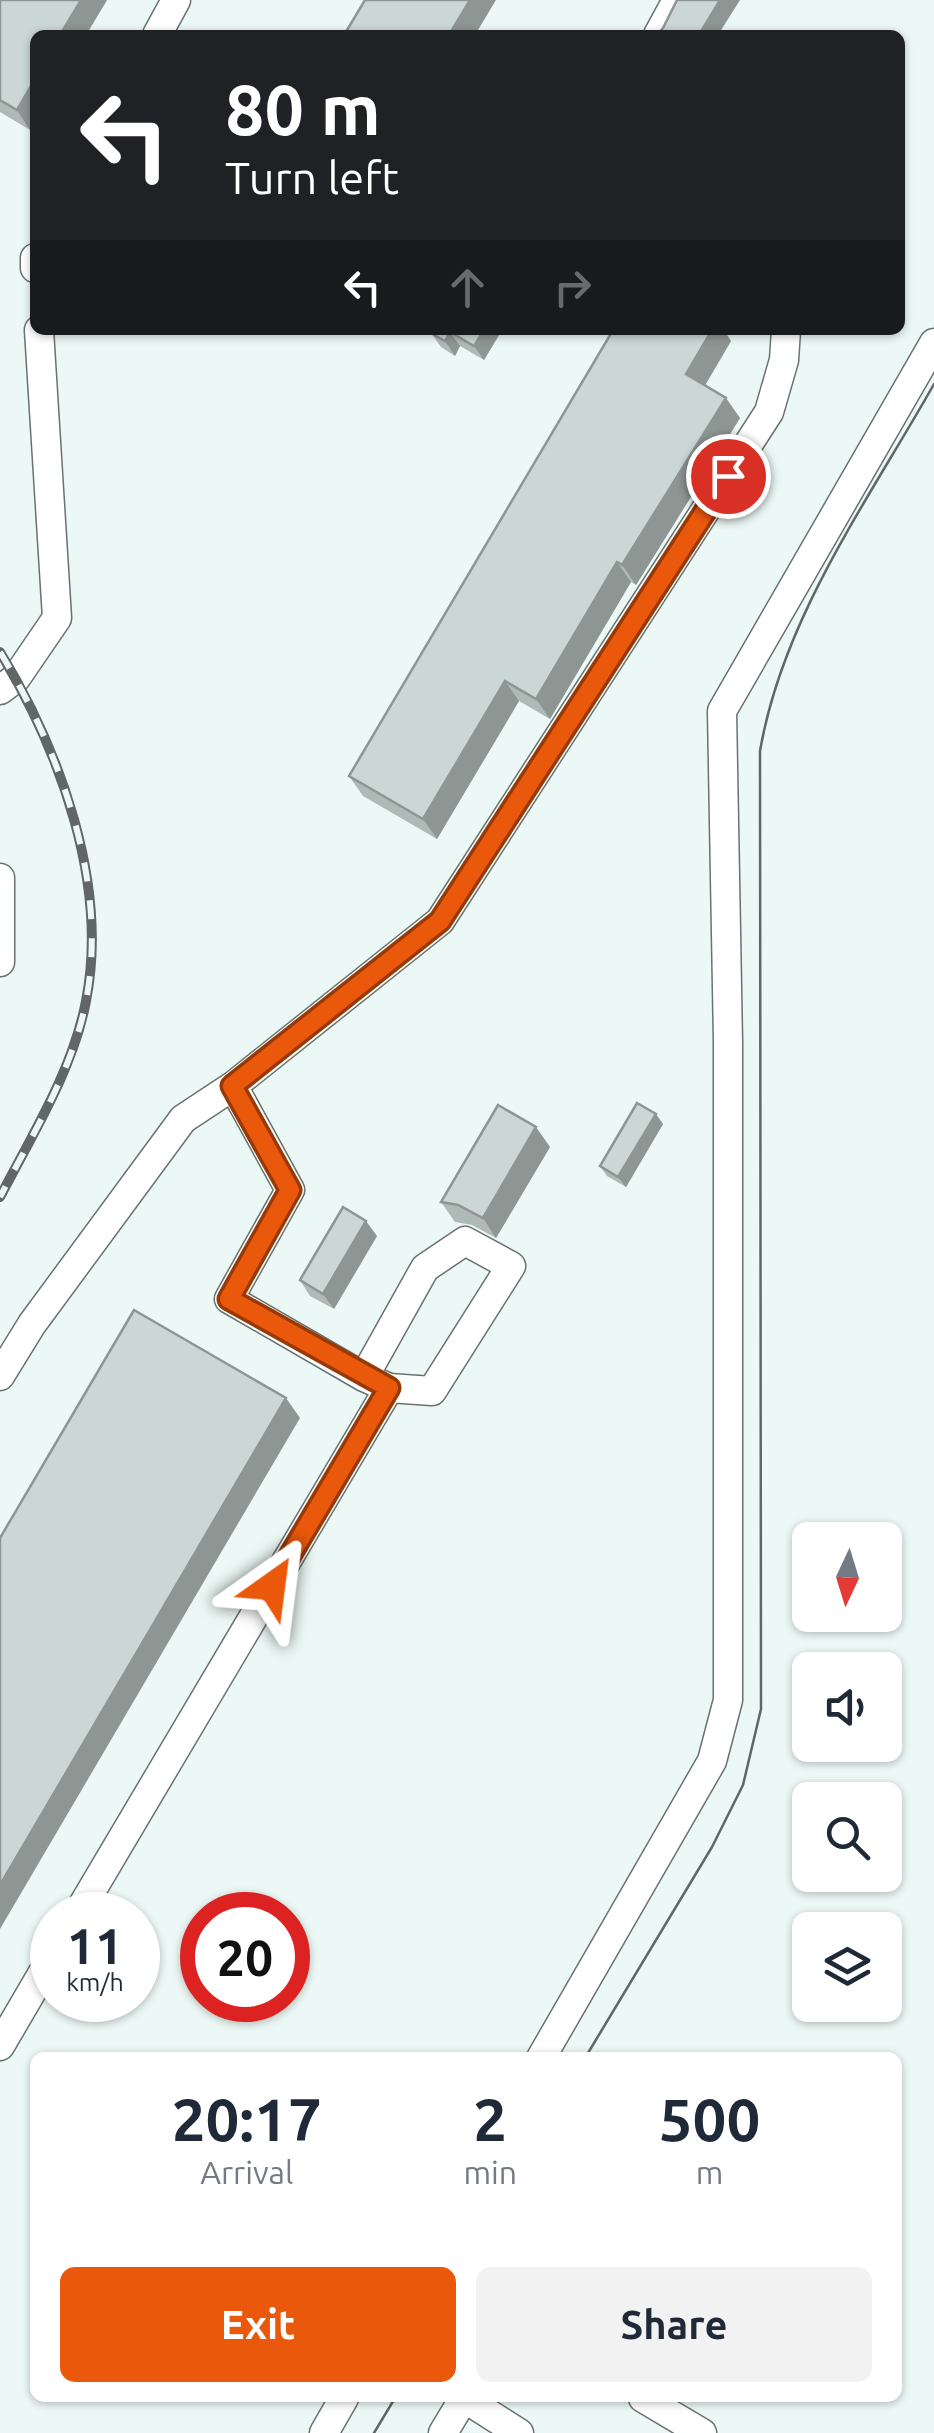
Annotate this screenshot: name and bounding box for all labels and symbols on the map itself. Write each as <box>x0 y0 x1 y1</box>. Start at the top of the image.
pin <box>686 434 771 519</box>
north arrow <box>792 1522 902 1632</box>
position arrow <box>220 1534 324 1638</box>
speed limit sign: 20 <box>180 1892 310 2022</box>

